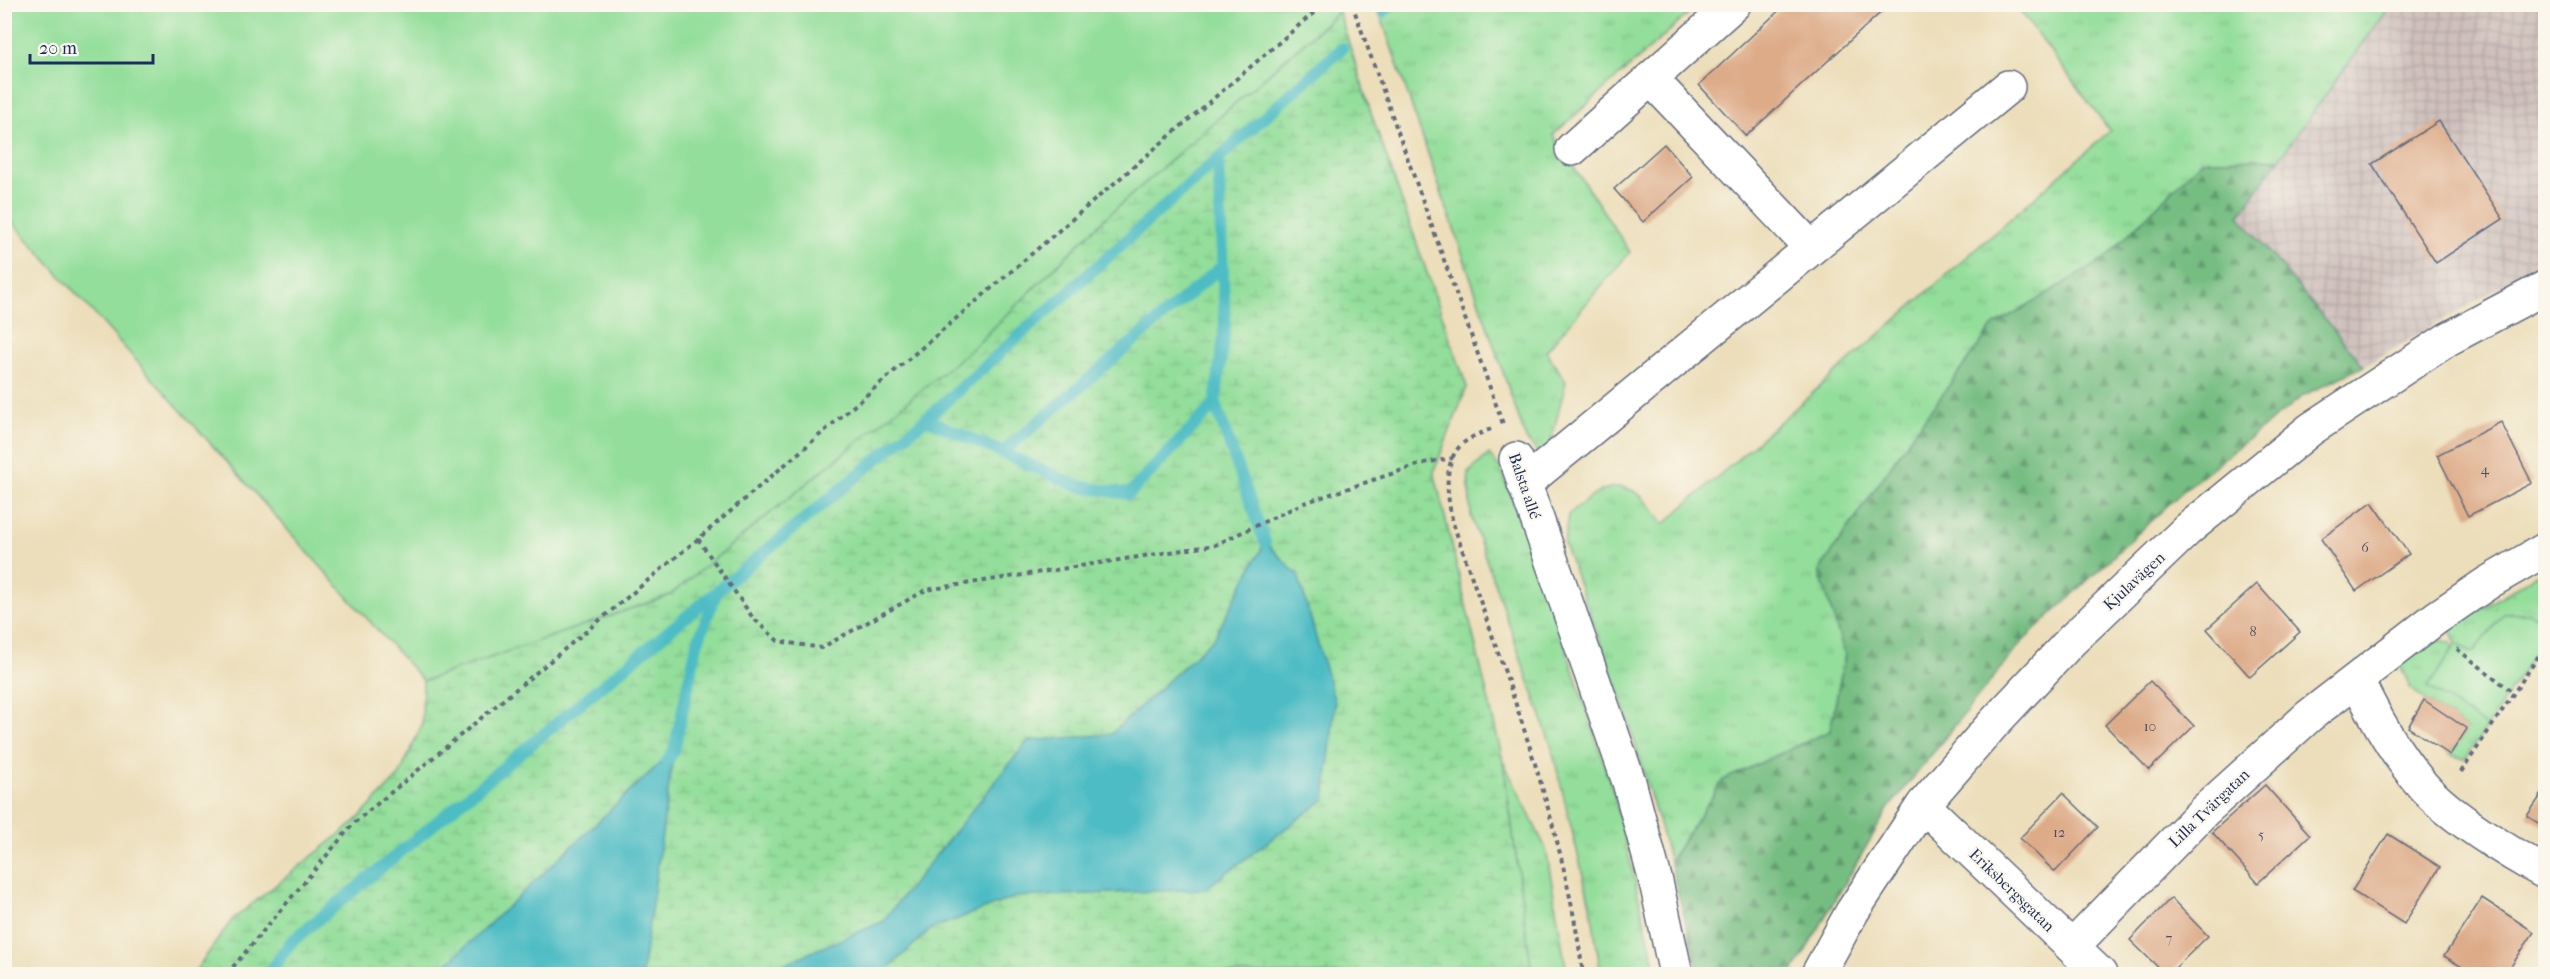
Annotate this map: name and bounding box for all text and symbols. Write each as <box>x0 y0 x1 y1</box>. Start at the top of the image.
scale bar <box>30 27 153 65</box>
text: 20 m <box>39 38 77 59</box>
street label: Balsta allé <box>1505 450 1545 522</box>
house number: 4 <box>2481 461 2490 478</box>
house number: 6 <box>2361 539 2369 556</box>
street label: Kjulavägen <box>2099 547 2169 614</box>
house number: 8 <box>2249 623 2257 640</box>
house number: 10 <box>2144 718 2156 735</box>
street label: Lilla Tvärgatan <box>2165 764 2254 851</box>
house number: 12 <box>2053 824 2065 841</box>
house number: 5 <box>2258 826 2264 843</box>
street label: Eriksbergsgatan <box>1965 845 2059 936</box>
house number: 7 <box>2166 930 2173 947</box>

